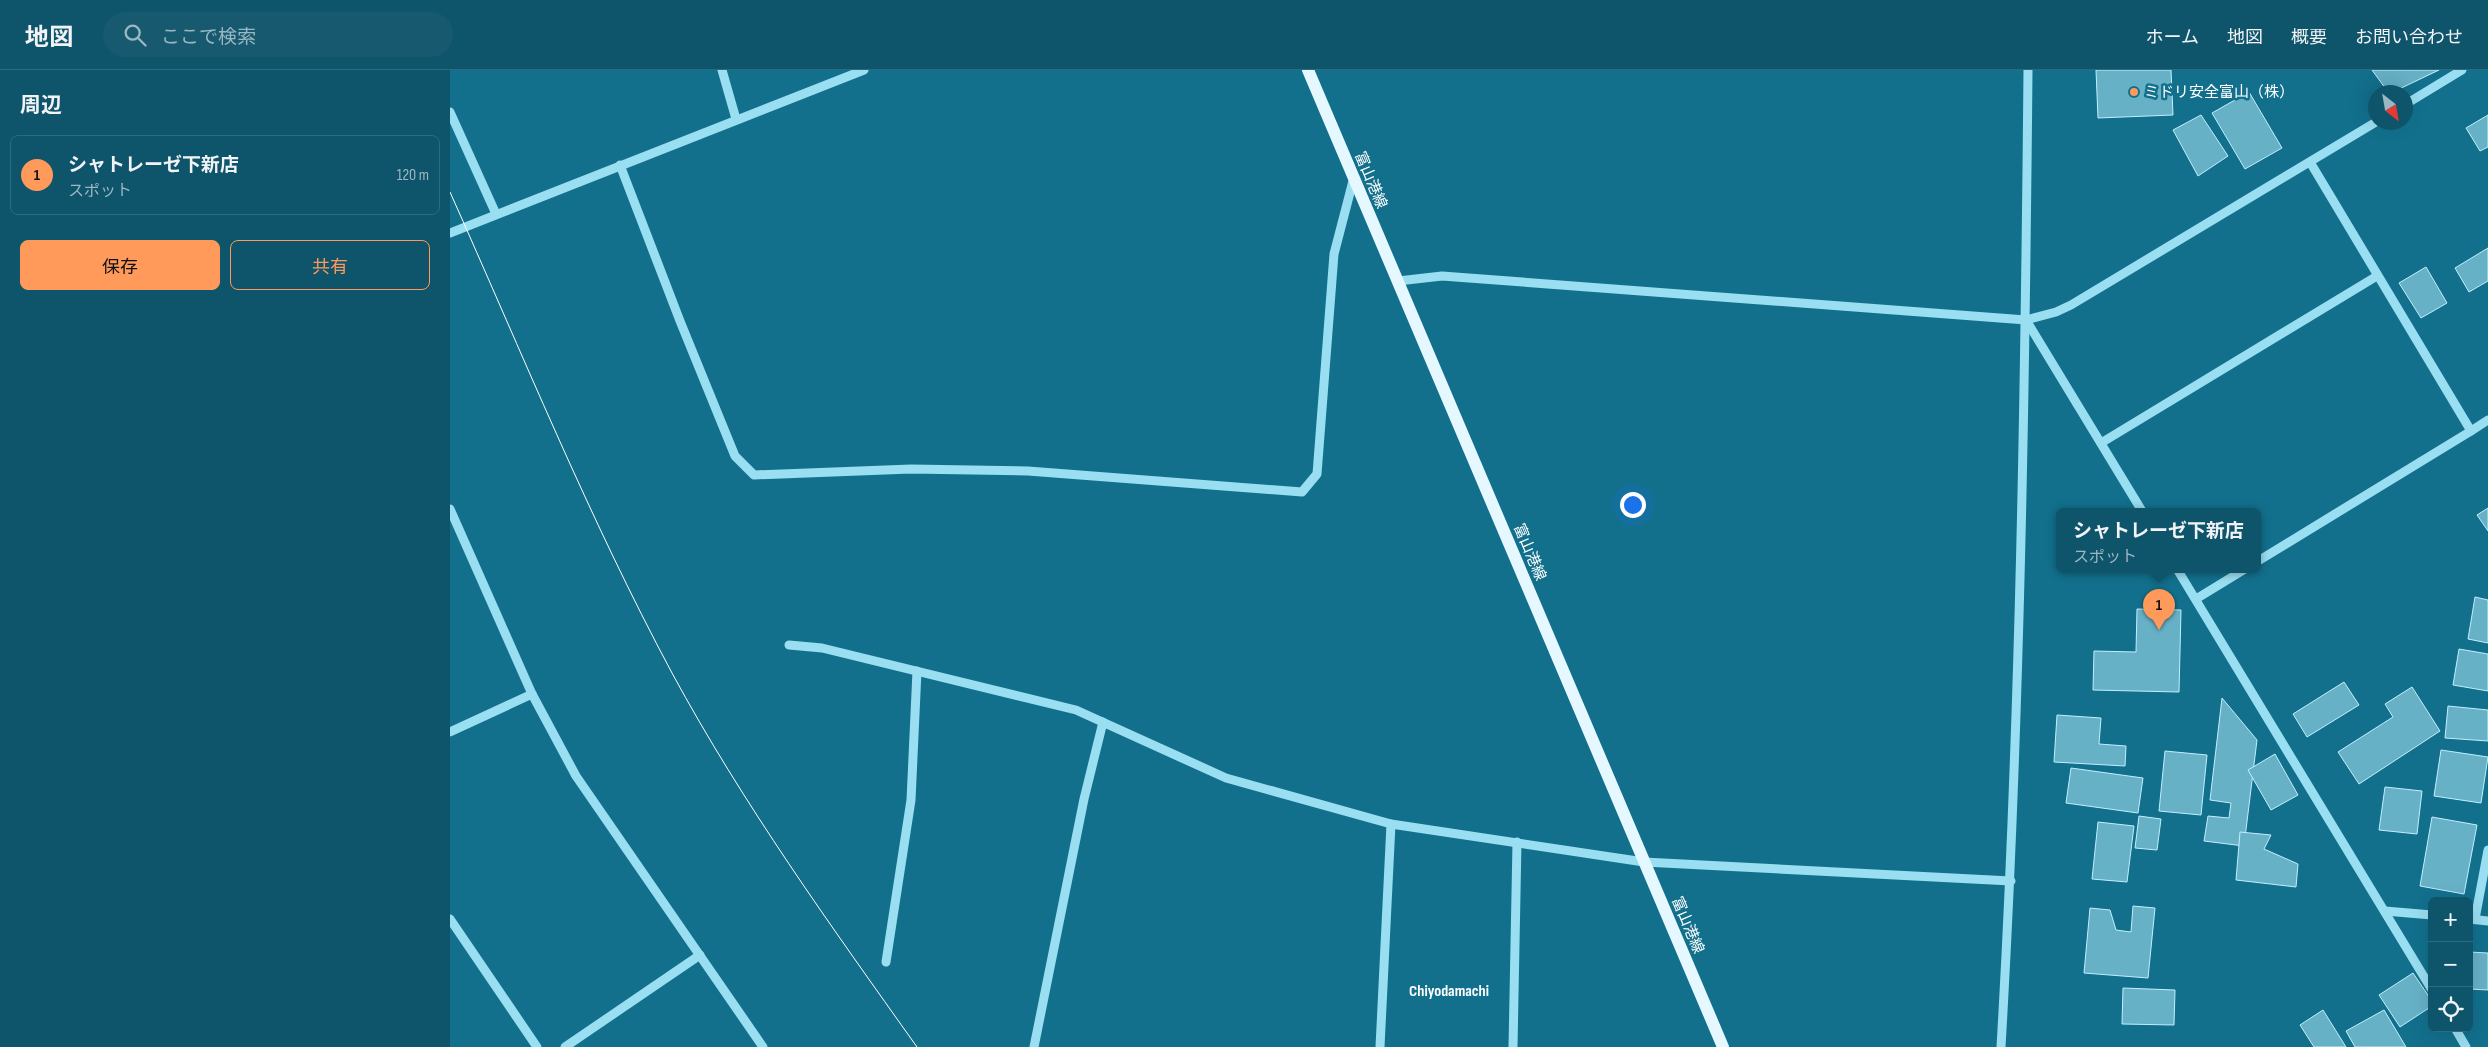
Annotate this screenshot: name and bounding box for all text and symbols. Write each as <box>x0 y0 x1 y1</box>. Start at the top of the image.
search box <box>103 12 453 57</box>
icon: search <box>121 21 149 49</box>
text: 地図 <box>25 23 73 52</box>
text: ここで検索 <box>161 26 256 49</box>
text: ホーム <box>2146 27 2199 48</box>
text: 地図 <box>2227 27 2263 48</box>
text: 概要 <box>2291 27 2327 48</box>
text: お問い合わせ <box>2355 27 2463 48</box>
place label: ミドリ安全富山（株） <box>2144 83 2294 102</box>
north arrow <box>2368 85 2413 130</box>
marker: ミドリ安全富山（株） <box>2128 86 2140 98</box>
text: 周辺 <box>20 93 62 118</box>
street label: 富山港線 <box>1350 149 1391 212</box>
text: シャトレーゼ下新店 <box>68 154 239 177</box>
text: 1 <box>34 166 40 185</box>
text: 120 m <box>397 166 429 185</box>
text: スポット <box>68 182 132 201</box>
button: 保存 <box>20 240 220 290</box>
button: 共有 <box>230 240 430 290</box>
your location <box>1620 492 1646 518</box>
popup <box>2056 508 2261 573</box>
text: シャトレーゼ下新店 <box>2073 520 2244 543</box>
street label: 富山港線 <box>1509 521 1550 584</box>
text: スポット <box>2073 548 2137 567</box>
pin: 1 <box>2143 589 2175 630</box>
street label: 富山港線 <box>1667 894 1708 957</box>
map controls <box>2428 897 2473 1032</box>
button: + <box>2428 897 2473 942</box>
button: − <box>2428 942 2473 987</box>
district label: Chiyodamachi <box>1409 982 1489 1001</box>
button: locate <box>2428 987 2473 1032</box>

